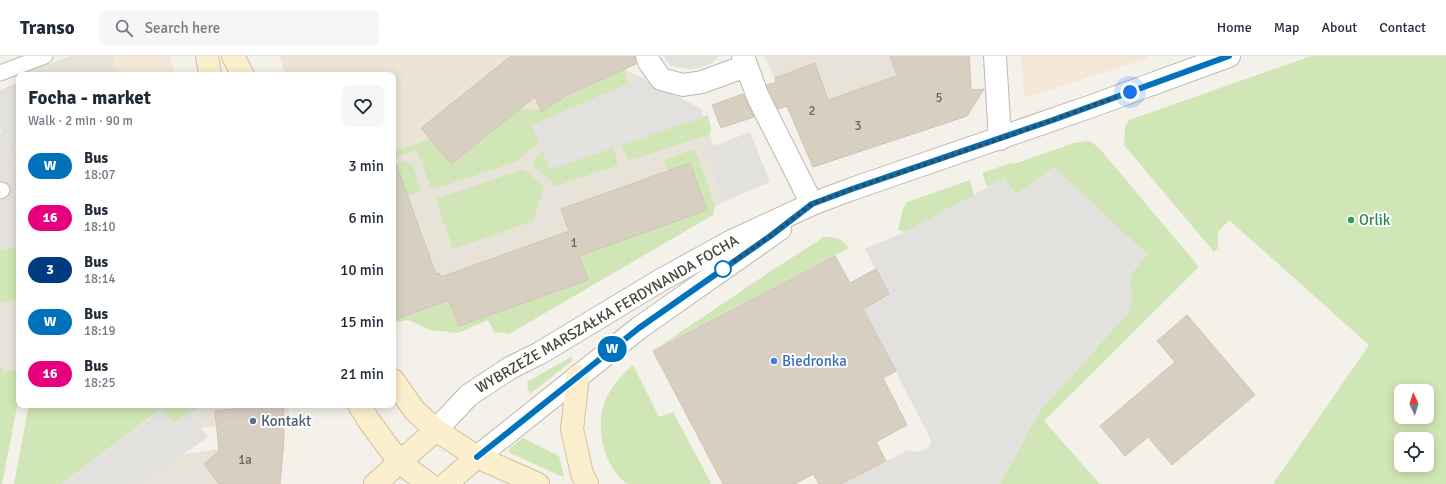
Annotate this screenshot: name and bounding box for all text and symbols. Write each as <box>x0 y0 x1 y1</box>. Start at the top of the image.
search box <box>99 10 379 46</box>
text: Transo <box>20 16 75 40</box>
icon: search <box>113 17 135 39</box>
text: Search here <box>145 19 220 37</box>
text: Home <box>1217 19 1252 36</box>
text: Map <box>1274 19 1299 36</box>
text: About <box>1321 19 1357 36</box>
text: Contact <box>1379 19 1426 36</box>
your location <box>1120 82 1140 102</box>
button: heart <box>342 85 384 127</box>
text: Focha - market <box>28 86 151 110</box>
house number: 5 <box>935 90 943 106</box>
house number: 2 <box>808 103 816 119</box>
text: Walk · 2 min · 90 m <box>28 113 133 129</box>
house number: 3 <box>854 118 862 134</box>
text: Bus <box>84 149 108 167</box>
text: W <box>44 157 56 174</box>
text: 3 min <box>348 157 384 175</box>
text: 18:07 <box>84 167 116 183</box>
text: Bus <box>84 201 108 219</box>
text: 16 <box>42 209 58 226</box>
text: 6 min <box>348 209 384 227</box>
place label: Orlik <box>1359 211 1391 229</box>
marker: Orlik <box>1346 215 1356 225</box>
text: 18:10 <box>84 219 116 235</box>
street label: WYBRZEŻE MARSZAŁKA FERDYNANDA FOCHA <box>472 231 742 397</box>
house number: 1 <box>570 235 578 251</box>
text: Bus <box>84 253 108 271</box>
unlabelled marker <box>714 260 732 278</box>
text: 3 <box>46 261 54 278</box>
text: 10 min <box>340 261 384 279</box>
text: 18:14 <box>84 271 116 287</box>
text: Bus <box>84 305 108 323</box>
text: W <box>44 313 56 330</box>
text: 15 min <box>340 313 384 331</box>
text: 18:19 <box>84 323 116 339</box>
line badge: W <box>599 336 625 362</box>
place label: Biedronka <box>782 352 847 370</box>
marker: Biedronka <box>769 356 779 366</box>
text: Bus <box>84 357 108 375</box>
text: 16 <box>42 365 58 382</box>
text: 21 min <box>340 365 384 383</box>
text: 18:25 <box>84 375 116 391</box>
north arrow <box>1394 384 1434 424</box>
map controls <box>1394 384 1434 472</box>
place label: Kontakt <box>261 412 311 430</box>
marker: Kontakt <box>248 416 258 426</box>
button: locate <box>1394 432 1434 472</box>
house number: 1a <box>238 452 252 468</box>

